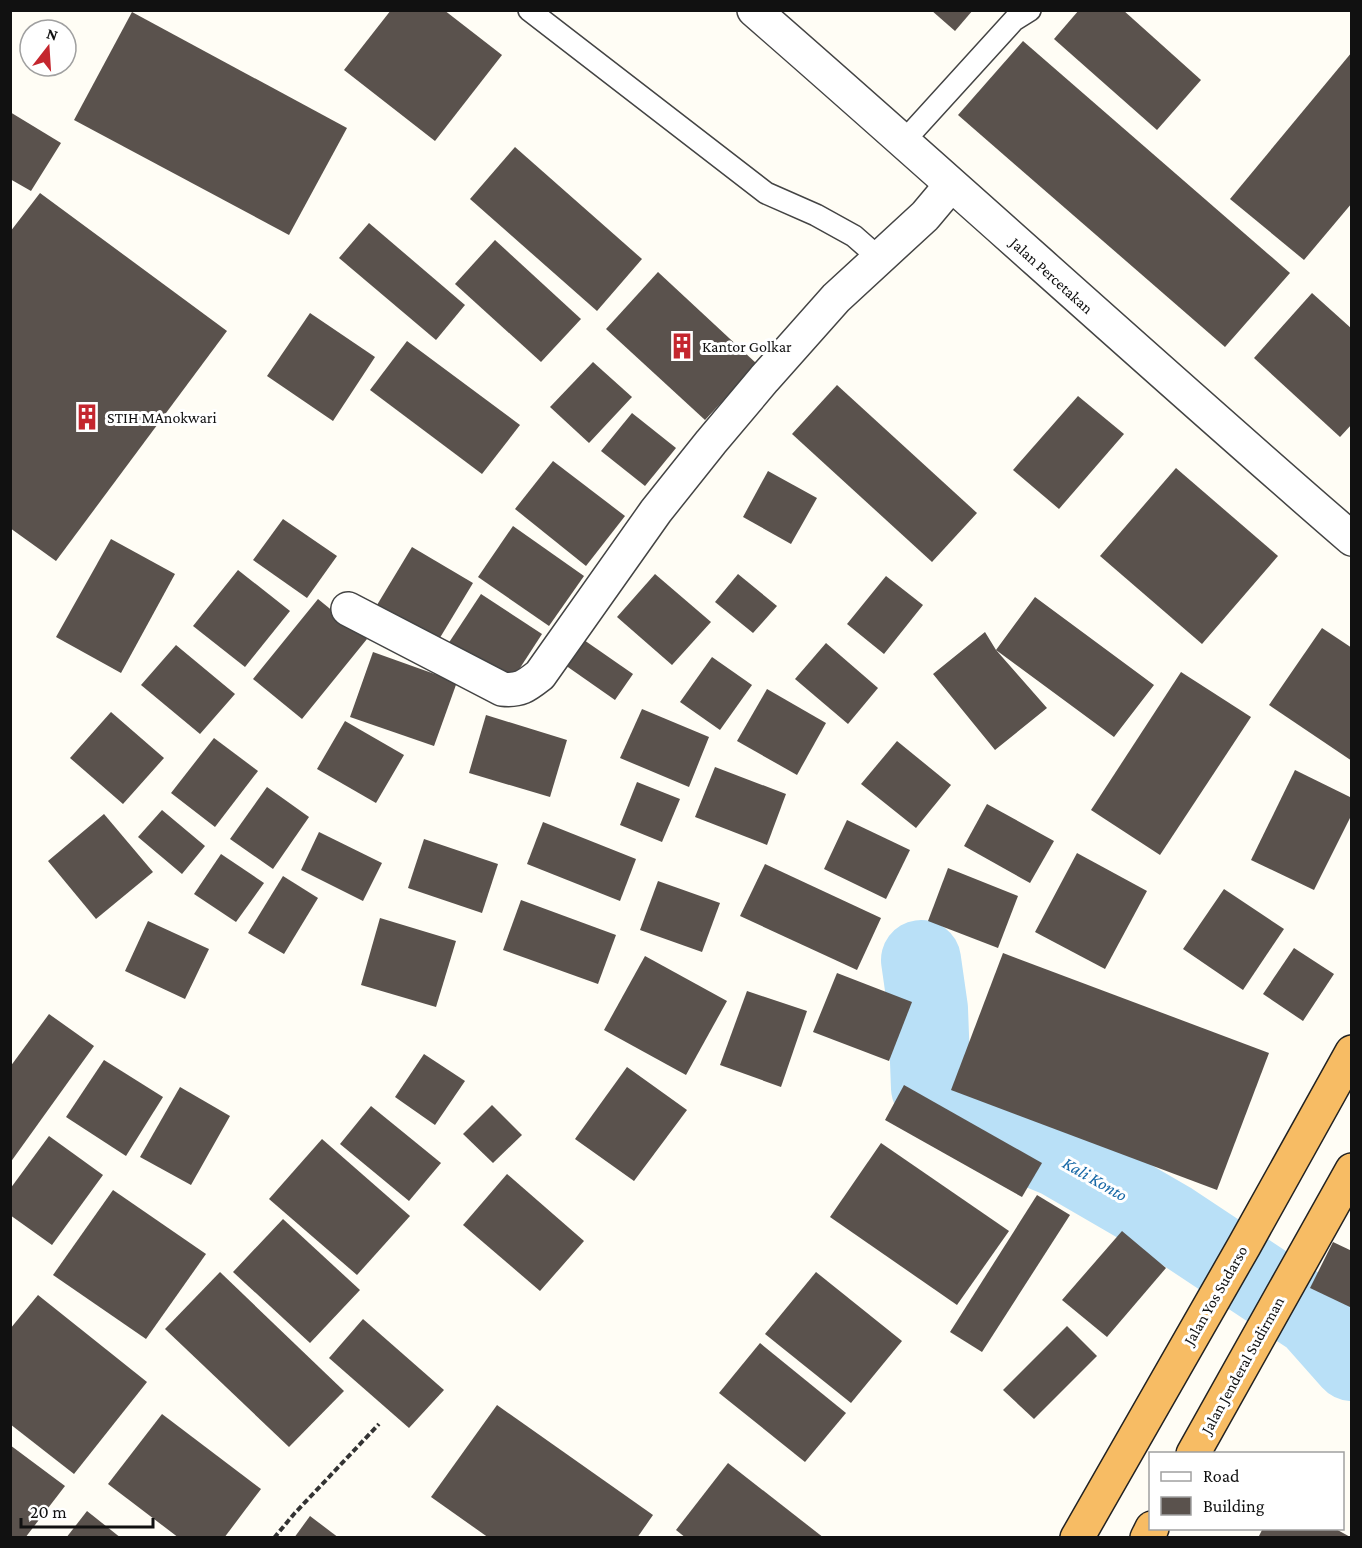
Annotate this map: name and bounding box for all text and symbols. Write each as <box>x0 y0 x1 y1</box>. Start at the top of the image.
north arrow <box>18 18 78 78</box>
text: N <box>45 24 60 44</box>
street label: Jalan Percetakan <box>1005 233 1097 318</box>
building icon: Kantor Golkar <box>667 331 697 361</box>
place label: Kantor Golkar <box>702 338 792 355</box>
building icon: STIH MAnokwari <box>72 402 102 432</box>
place label: STIH MAnokwari <box>107 409 217 426</box>
water label: Kali Konto <box>1059 1153 1131 1206</box>
street label: Jalan Yos Sudarso <box>1179 1243 1252 1350</box>
street label: Jalan Jenderal Sudirman <box>1197 1293 1288 1439</box>
legend <box>1149 1452 1344 1530</box>
text: Road <box>1203 1466 1240 1486</box>
scale bar <box>21 1491 153 1529</box>
text: Building <box>1203 1496 1265 1516</box>
text: 20 m <box>30 1502 67 1522</box>

